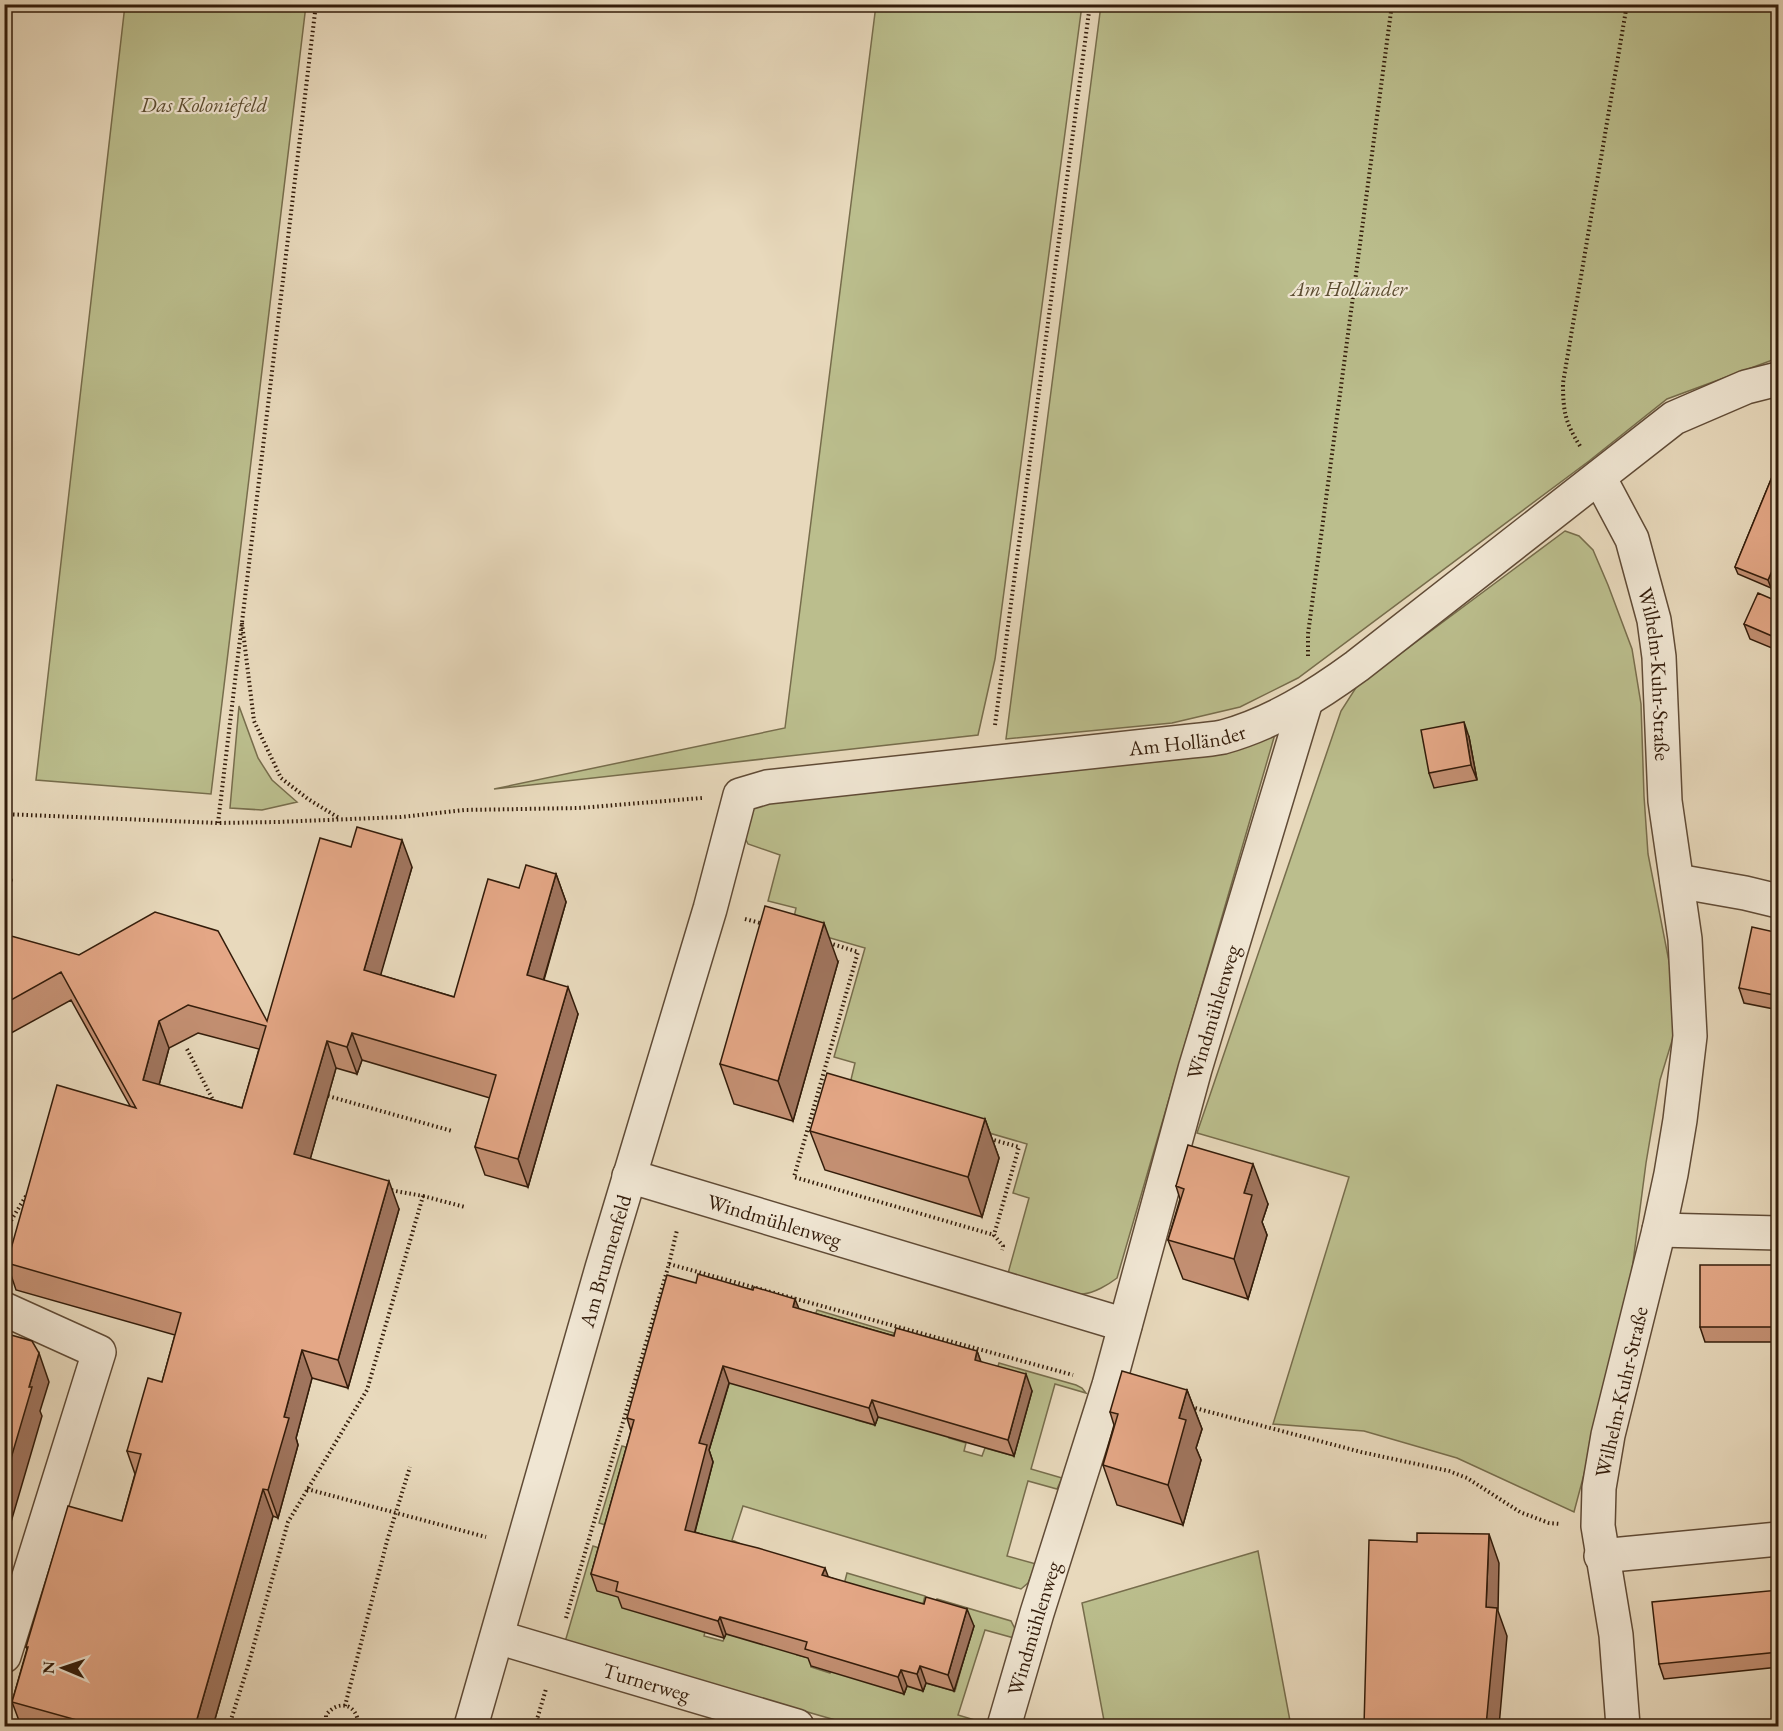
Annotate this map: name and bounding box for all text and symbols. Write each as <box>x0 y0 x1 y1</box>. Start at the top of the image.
park label: Das Koloniefeld <box>140 91 267 118</box>
park label: Am Holländer <box>1289 275 1408 302</box>
street label: Wilhelm-Kuhr-Straße <box>1632 584 1677 761</box>
street label: Am Holländer <box>1126 717 1249 761</box>
street label: Windmühlenweg <box>1179 941 1245 1082</box>
street label: Windmühlenweg <box>704 1187 846 1253</box>
street label: Am Brunnenfeld <box>572 1191 637 1331</box>
street label: Wilhelm-Kuhr-Straße <box>1588 1304 1654 1480</box>
street label: Windmühlenweg <box>1000 1557 1066 1699</box>
north arrow <box>33 1638 93 1698</box>
street label: Turnerweg <box>600 1656 694 1707</box>
text: N <box>38 1661 59 1674</box>

